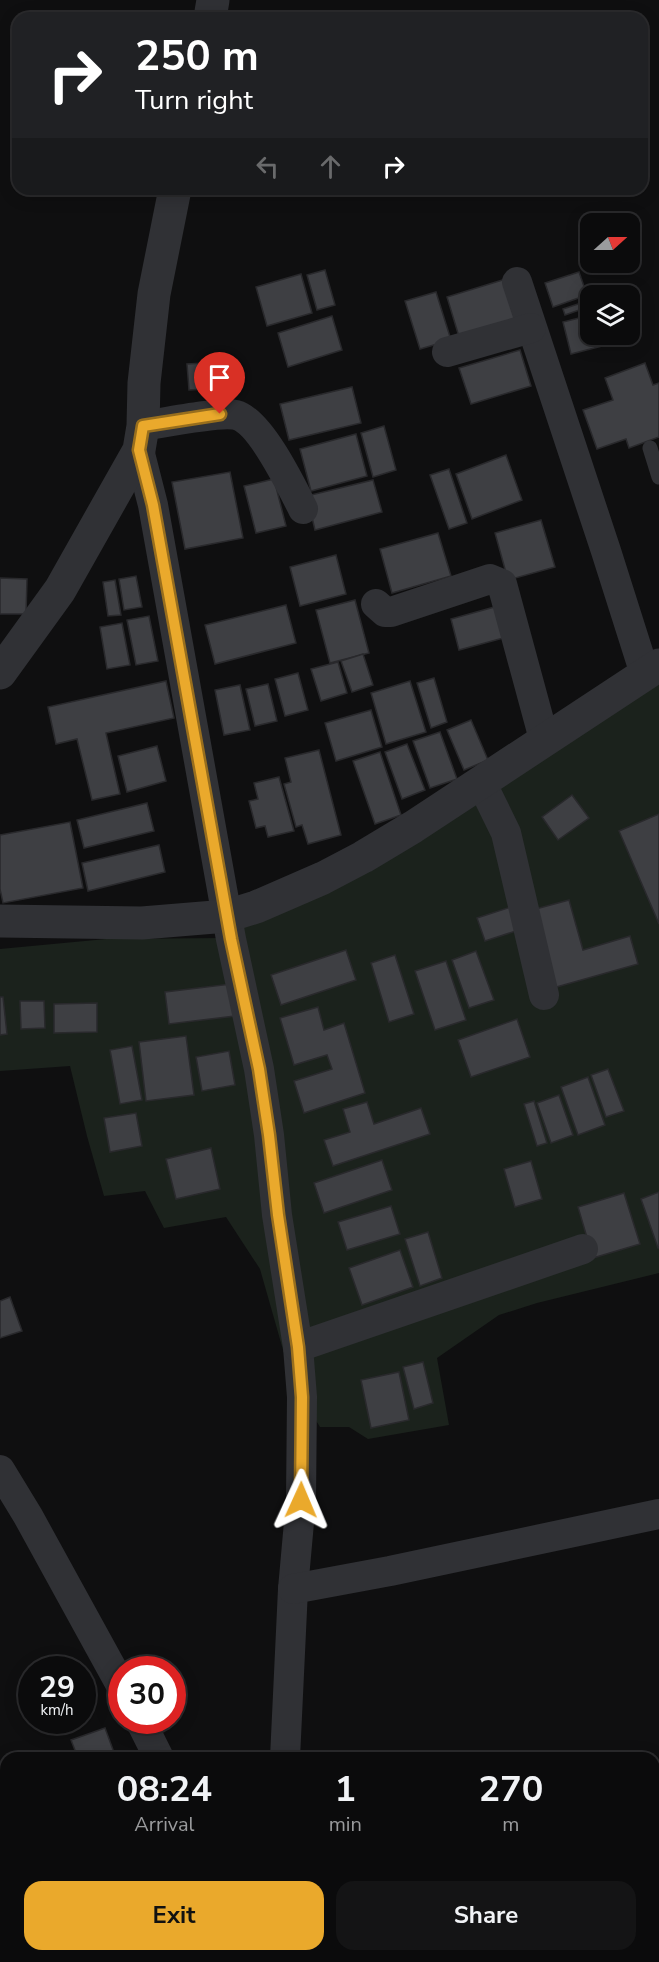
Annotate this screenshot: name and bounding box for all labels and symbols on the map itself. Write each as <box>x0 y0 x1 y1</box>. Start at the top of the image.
north arrow <box>580 213 640 273</box>
pin <box>194 352 245 414</box>
position arrow <box>269 1468 333 1532</box>
speed limit sign: 30 <box>108 1656 186 1734</box>

